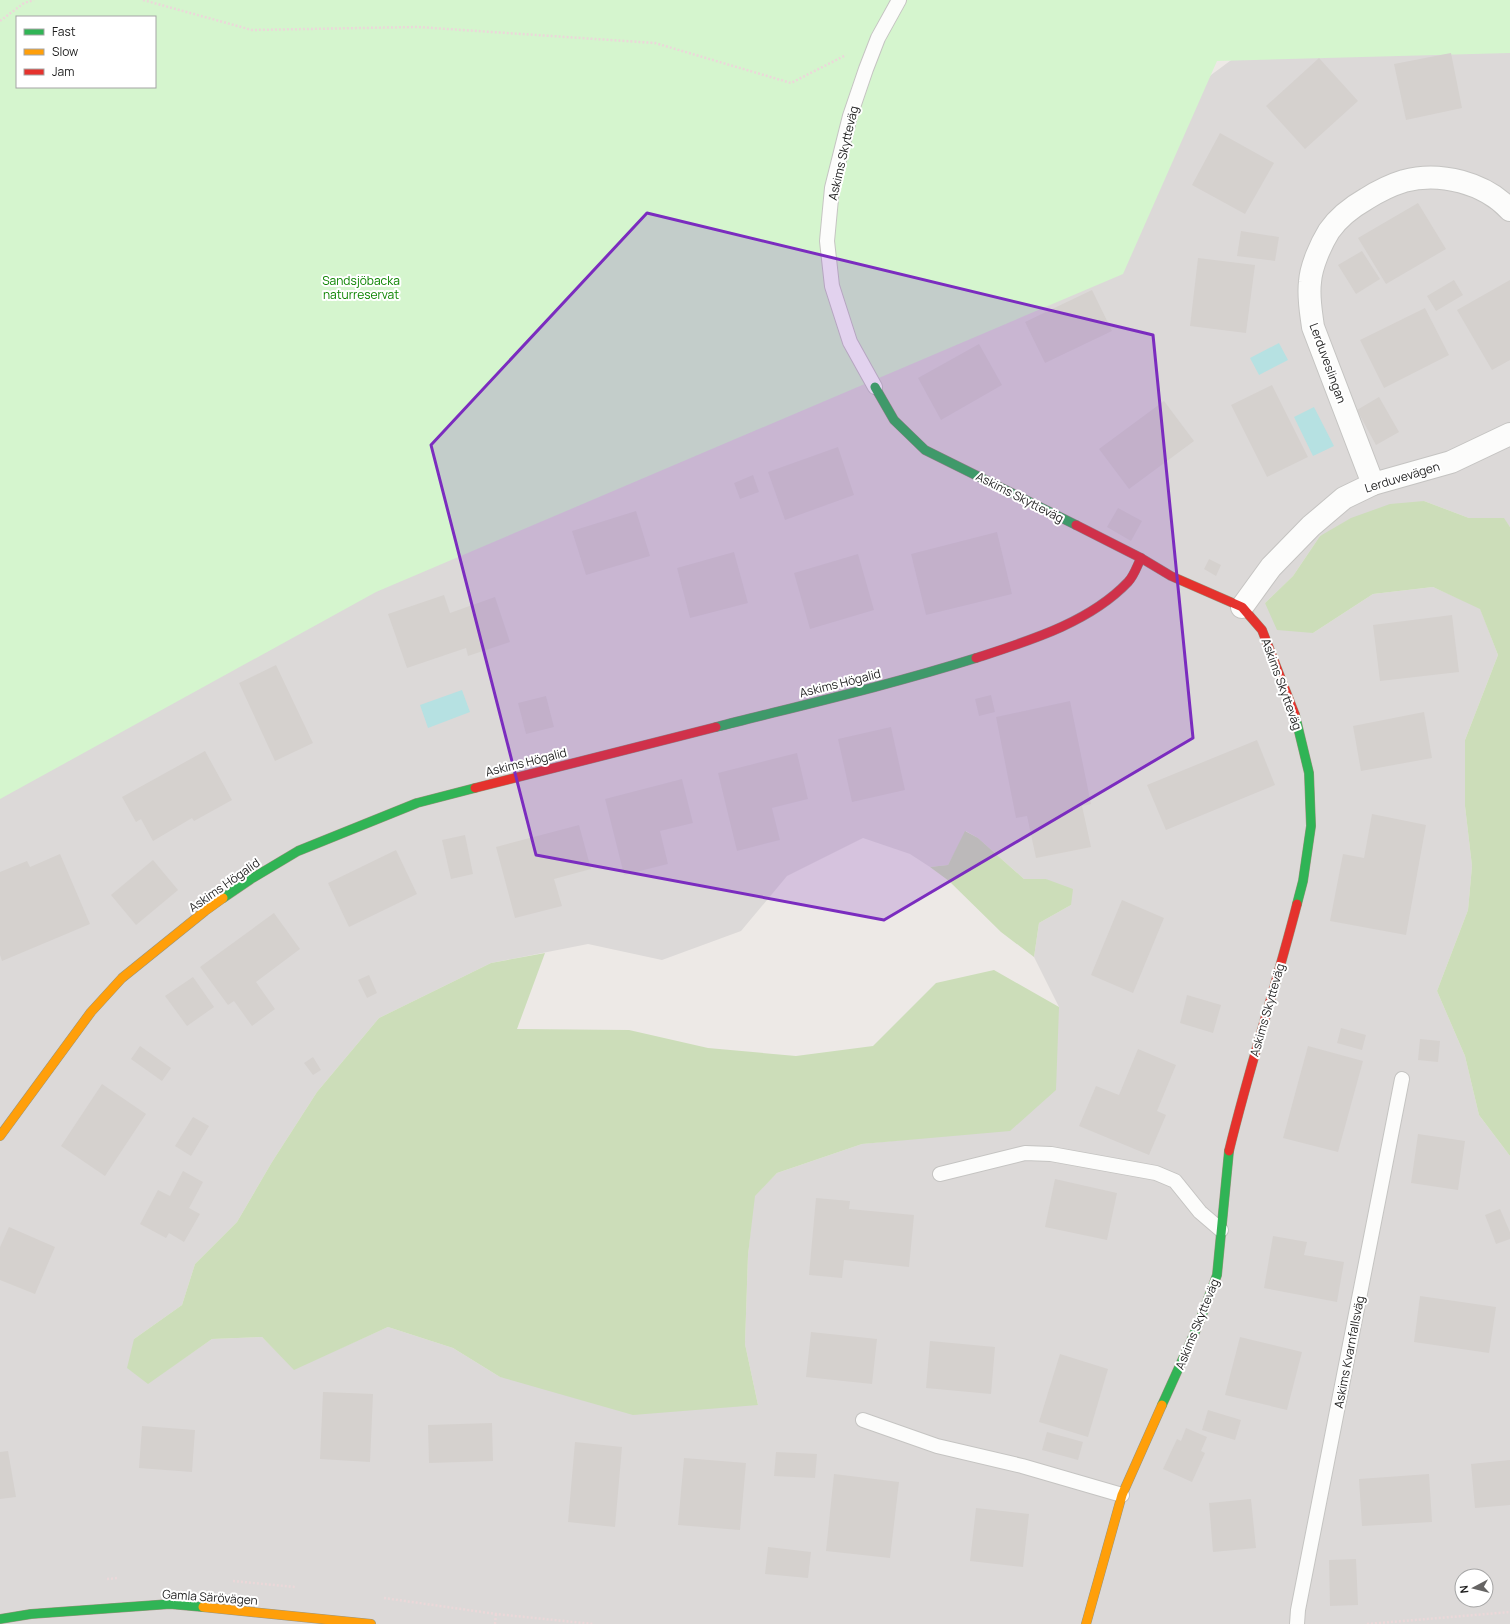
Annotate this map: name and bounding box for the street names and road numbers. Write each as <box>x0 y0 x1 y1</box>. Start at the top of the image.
street label: Askims Skytteväg <box>824 104 862 202</box>
street label: Lerduveslingan <box>1306 320 1350 406</box>
street label: Lerduvevägen <box>1362 458 1442 496</box>
street label: Askims Skytteväg <box>973 468 1067 526</box>
street label: Askims Skytteväg <box>1258 636 1306 732</box>
street label: Askims Högalid <box>798 665 882 701</box>
street label: Askims Högalid <box>484 744 568 780</box>
street label: Askims Högalid <box>185 854 263 916</box>
street label: Askims Skytteväg <box>1246 961 1288 1059</box>
street label: Askims Skytteväg <box>1171 1276 1223 1372</box>
street label: Askims Kvarnfallsväg <box>1330 1294 1368 1410</box>
street label: Gamla Särövägen <box>162 1585 258 1609</box>

